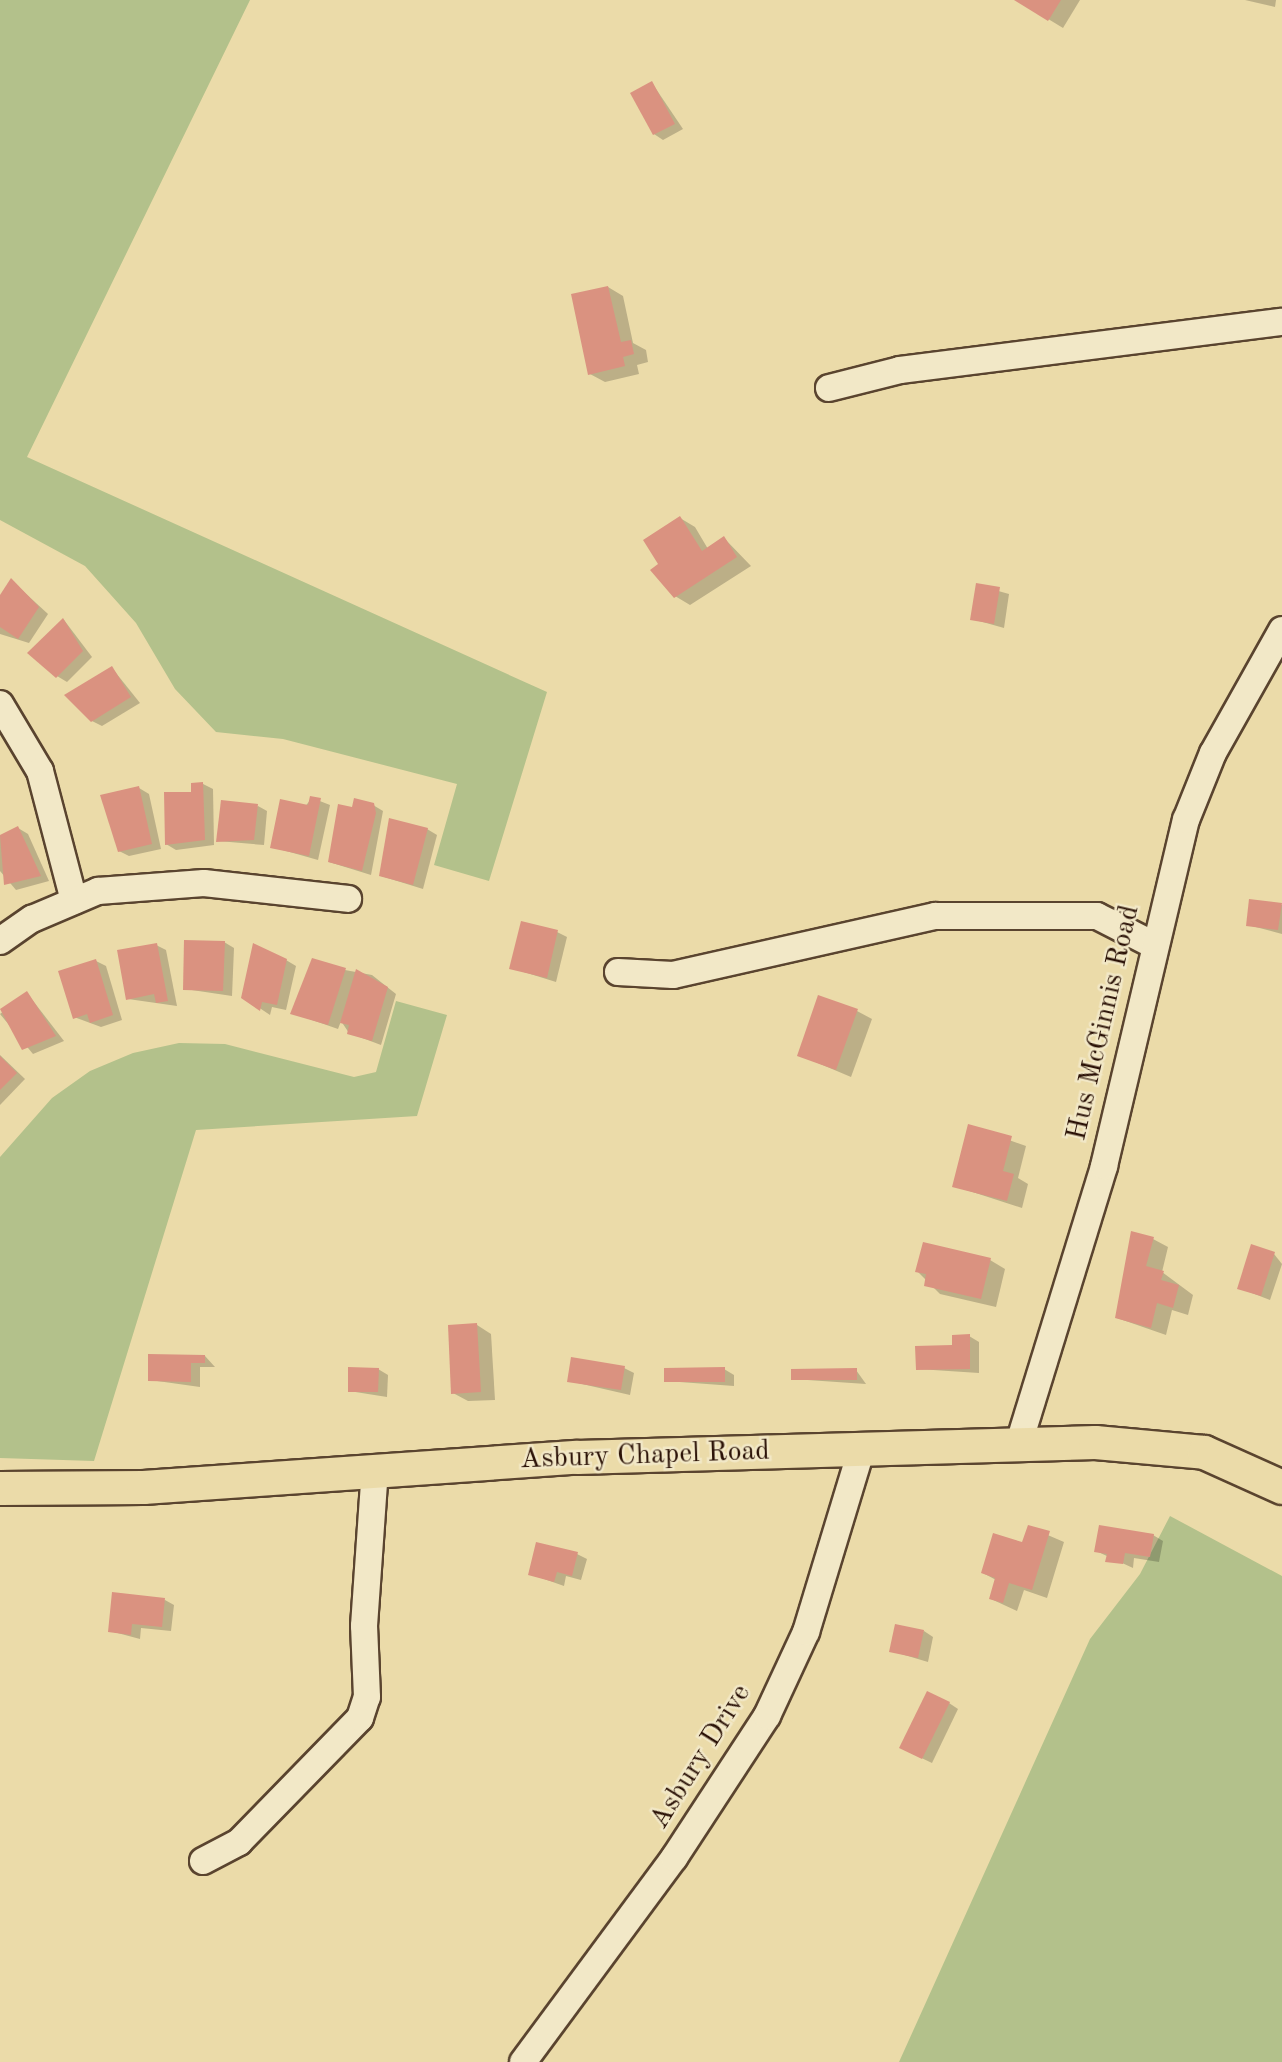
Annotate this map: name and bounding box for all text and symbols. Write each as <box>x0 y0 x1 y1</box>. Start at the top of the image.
street label: Hus McGinnis Road <box>1061 902 1147 1144</box>
street label: Asbury Chapel Road <box>519 1435 771 1477</box>
street label: Asbury Drive <box>643 1678 759 1836</box>

